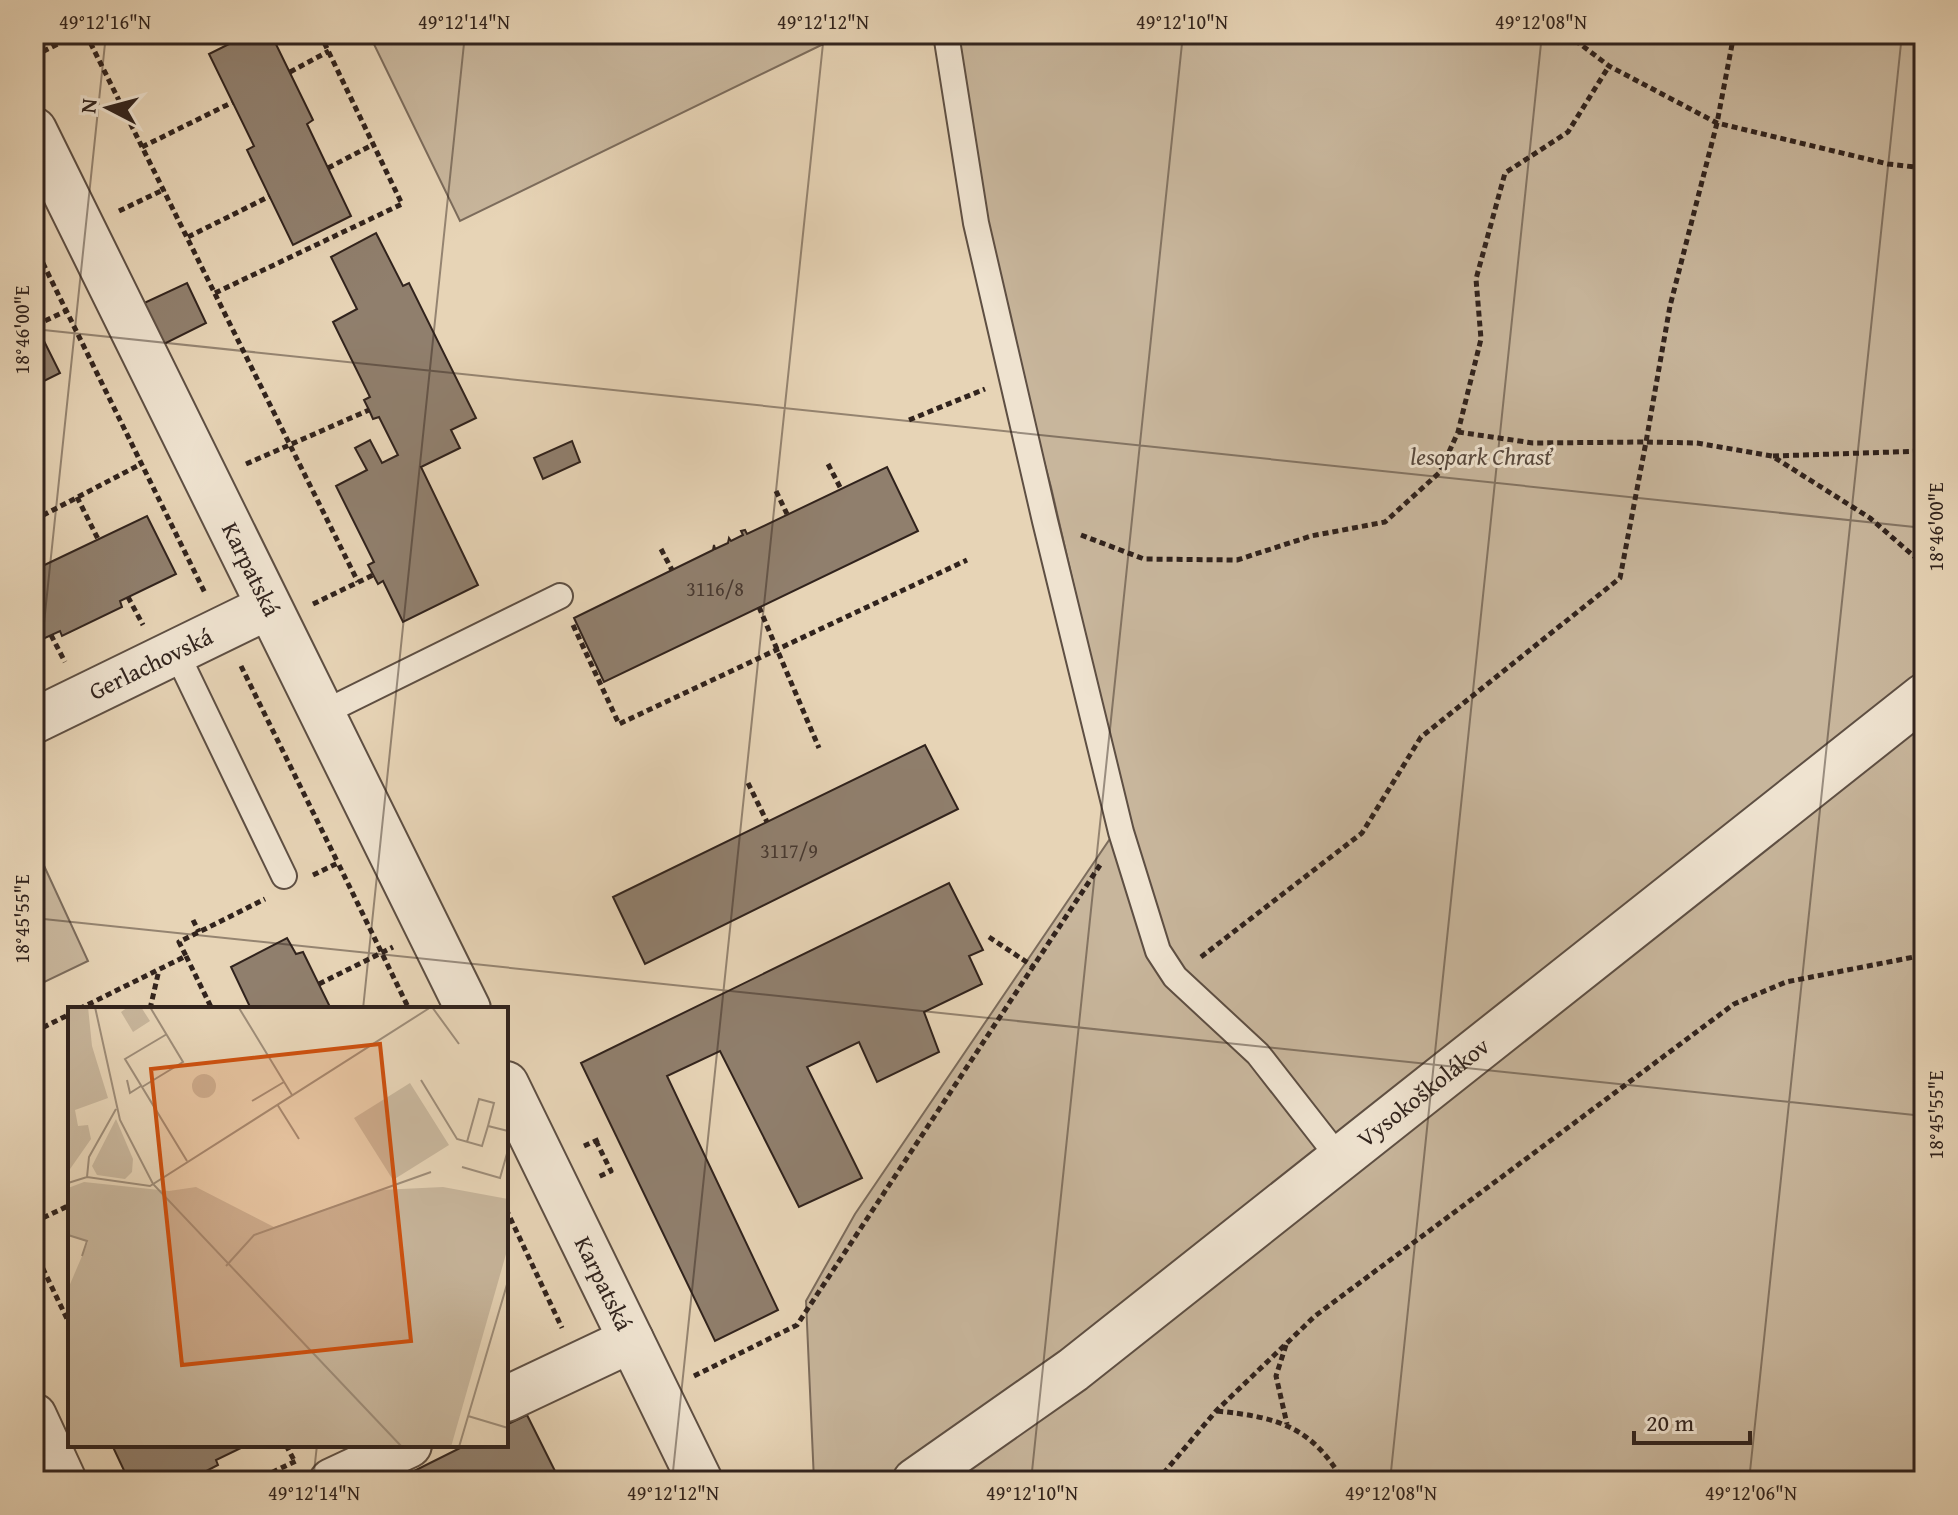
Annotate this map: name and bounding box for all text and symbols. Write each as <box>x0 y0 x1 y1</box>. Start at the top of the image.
text: 49°12'16"N <box>59 7 151 36</box>
text: 49°12'14"N <box>418 7 510 36</box>
text: 49°12'12"N <box>777 7 869 36</box>
text: 49°12'10"N <box>1136 7 1228 36</box>
text: 49°12'08"N <box>1495 7 1587 36</box>
north arrow <box>68 68 148 148</box>
text: N <box>71 97 105 115</box>
text: 18°46'00"E <box>7 286 36 374</box>
park label: lesopark Chrasť <box>1410 439 1554 474</box>
text: 18°46'00"E <box>1921 483 1950 571</box>
street label: Karpatská <box>213 516 290 623</box>
house number: 3116/8 <box>686 574 744 603</box>
street label: Gerlachovská <box>83 618 219 709</box>
house number: 3117/9 <box>760 836 818 865</box>
text: 18°45'55"E <box>7 875 36 963</box>
inset map <box>68 1007 508 1447</box>
street label: Vysokoškolákov <box>1349 1029 1497 1156</box>
text: 18°45'55"E <box>1921 1071 1950 1159</box>
street label: Karpatská <box>566 1230 642 1337</box>
scale bar <box>1634 1395 1750 1445</box>
text: 20 m <box>1646 1405 1694 1440</box>
text: 49°12'14"N <box>268 1478 360 1507</box>
text: 49°12'12"N <box>627 1478 719 1507</box>
text: 49°12'10"N <box>986 1478 1078 1507</box>
text: 49°12'08"N <box>1345 1478 1437 1507</box>
text: 49°12'06"N <box>1705 1478 1797 1507</box>

